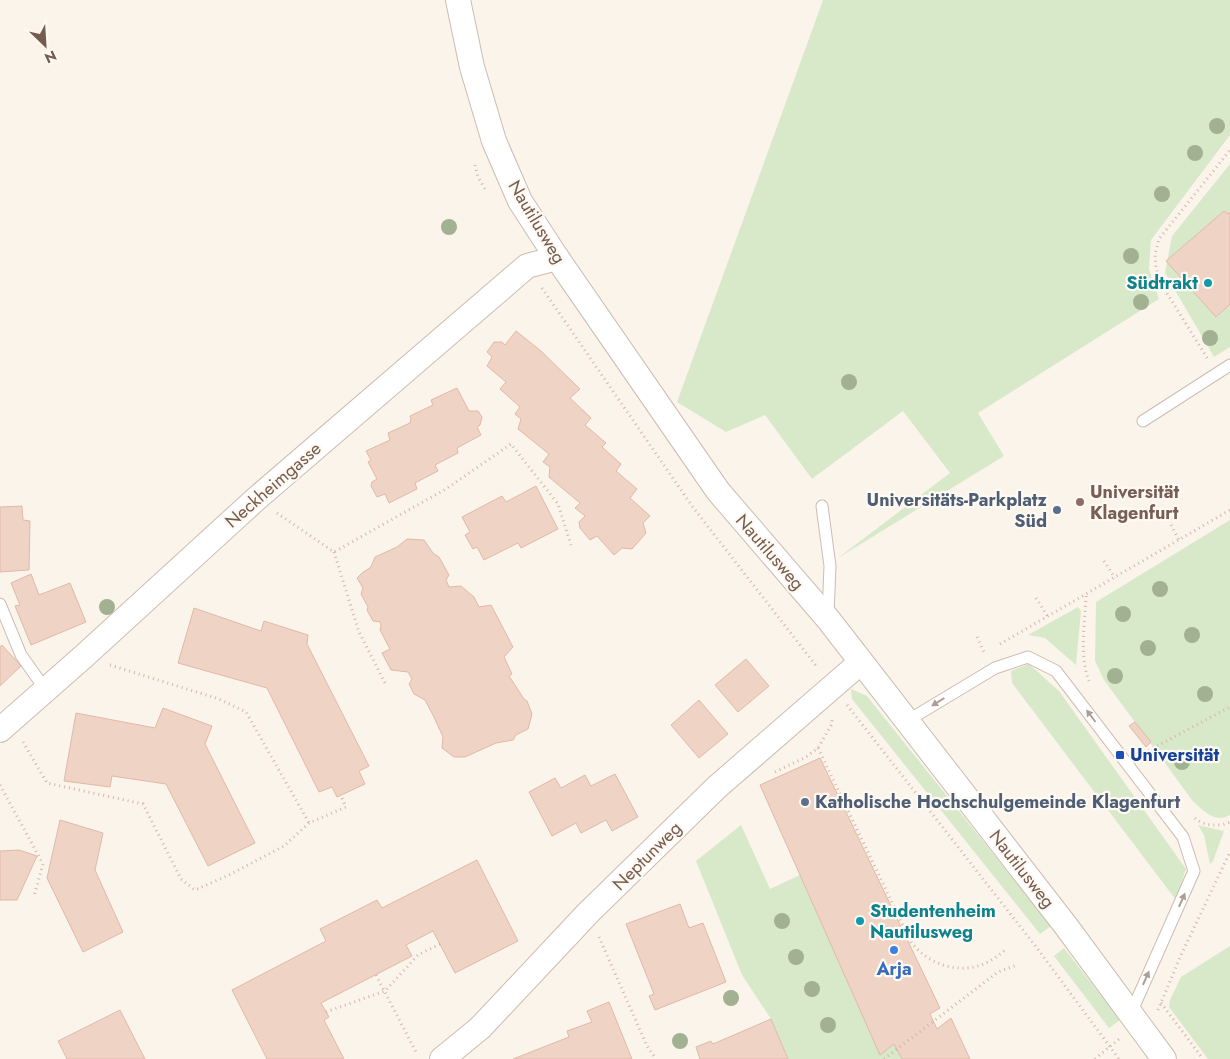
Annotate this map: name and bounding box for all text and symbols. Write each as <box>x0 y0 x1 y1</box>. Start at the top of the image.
north arrow <box>20 20 70 70</box>
text: N <box>41 45 60 68</box>
street label: Nautilusweg <box>502 175 572 269</box>
place label: Südtrakt <box>1126 270 1198 296</box>
marker: Südtrakt <box>1202 277 1214 289</box>
street label: Neckheimgasse <box>219 436 327 534</box>
place label: Universität Klagenfurt <box>1090 479 1180 526</box>
place label: Universitäts-Parkplatz Süd <box>867 487 1048 534</box>
marker: Universität Klagenfurt <box>1074 496 1086 508</box>
marker: Universitäts-Parkplatz Süd <box>1051 504 1063 516</box>
street label: Nautilusweg <box>730 508 810 596</box>
one-way arrow <box>931 698 945 707</box>
one-way arrow <box>1085 710 1096 723</box>
place label: Universität <box>1130 742 1220 768</box>
marker: Universität <box>1114 749 1126 761</box>
place label: Katholische Hochschulgemeinde Klagenfurt <box>815 789 1180 815</box>
marker: Katholische Hochschulgemeinde Klagenfurt <box>799 796 811 808</box>
street label: Neptunweg <box>607 816 687 896</box>
street label: Nautilusweg <box>983 824 1061 914</box>
one-way arrow <box>1178 893 1186 907</box>
place label: Studentenheim Nautilusweg <box>870 898 996 945</box>
marker: Studentenheim Nautilusweg <box>854 915 866 927</box>
marker: Arja <box>888 944 900 956</box>
place label: Arja <box>875 956 912 982</box>
one-way arrow <box>1142 971 1150 985</box>

